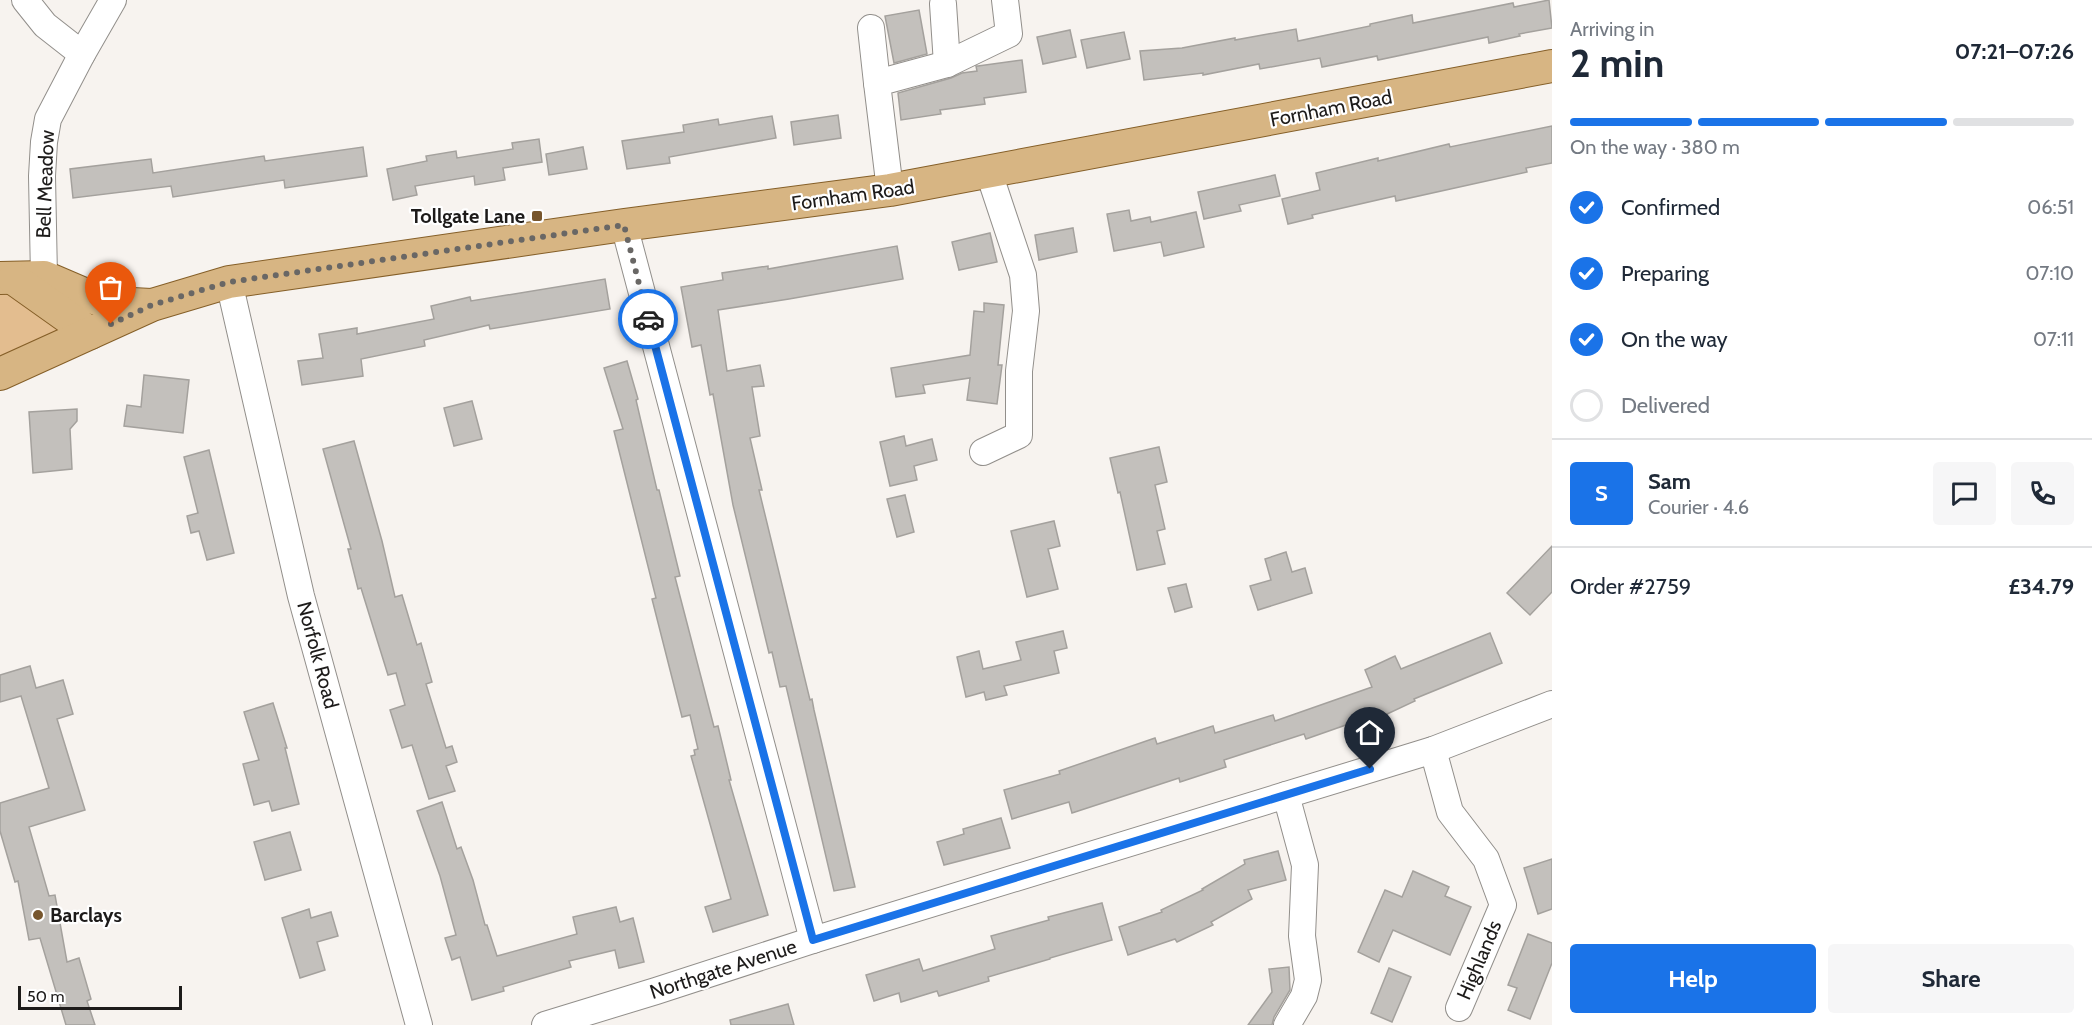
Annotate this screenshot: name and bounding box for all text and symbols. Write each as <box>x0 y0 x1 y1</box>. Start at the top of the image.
text: Arriving in <box>1570 17 1654 41</box>
text: 07:21–07:26 <box>1955 38 2074 65</box>
text: 2 min <box>1570 39 1664 87</box>
street label: Fornham Road <box>1268 84 1394 132</box>
street label: Bell Meadow <box>31 129 59 239</box>
text: On the way · 380 m <box>1570 135 1740 159</box>
street label: Fornham Road <box>790 174 916 216</box>
icon: check <box>1570 191 1603 224</box>
text: Confirmed <box>1621 194 1720 221</box>
text: 06:51 <box>2027 195 2074 219</box>
place label: Tollgate Lane <box>411 204 525 228</box>
marker: Tollgate Lane <box>530 209 544 223</box>
icon: check <box>1570 257 1603 290</box>
text: Preparing <box>1621 260 1709 287</box>
text: 07:10 <box>2026 261 2074 285</box>
pin <box>85 262 136 324</box>
icon: bag <box>94 271 127 304</box>
courier <box>618 289 678 349</box>
icon: car <box>632 303 665 336</box>
icon: check <box>1570 323 1603 356</box>
text: On the way <box>1621 326 1728 353</box>
text: 07:11 <box>2033 327 2074 351</box>
text: Delivered <box>1621 392 1710 419</box>
button: chat <box>1933 462 1996 525</box>
button: phone <box>2011 462 2074 525</box>
text: Sam <box>1648 468 1691 495</box>
text: S <box>1595 480 1608 507</box>
text: Courier · 4.6 <box>1648 495 1749 519</box>
text: Order #2759 <box>1570 573 1691 600</box>
text: £34.79 <box>2009 573 2074 600</box>
street label: Norfolk Road <box>292 599 344 711</box>
pin <box>1344 707 1395 769</box>
icon: home <box>1353 716 1386 749</box>
place label: Barclays <box>50 903 122 927</box>
marker: Barclays <box>31 908 45 922</box>
street label: Highlands <box>1452 917 1506 1003</box>
street label: Northgate Avenue <box>647 934 799 1004</box>
button: Help <box>1570 944 1816 1013</box>
button: Share <box>1828 944 2074 1013</box>
scale bar <box>18 983 182 1010</box>
text: 50 m <box>27 987 64 1006</box>

